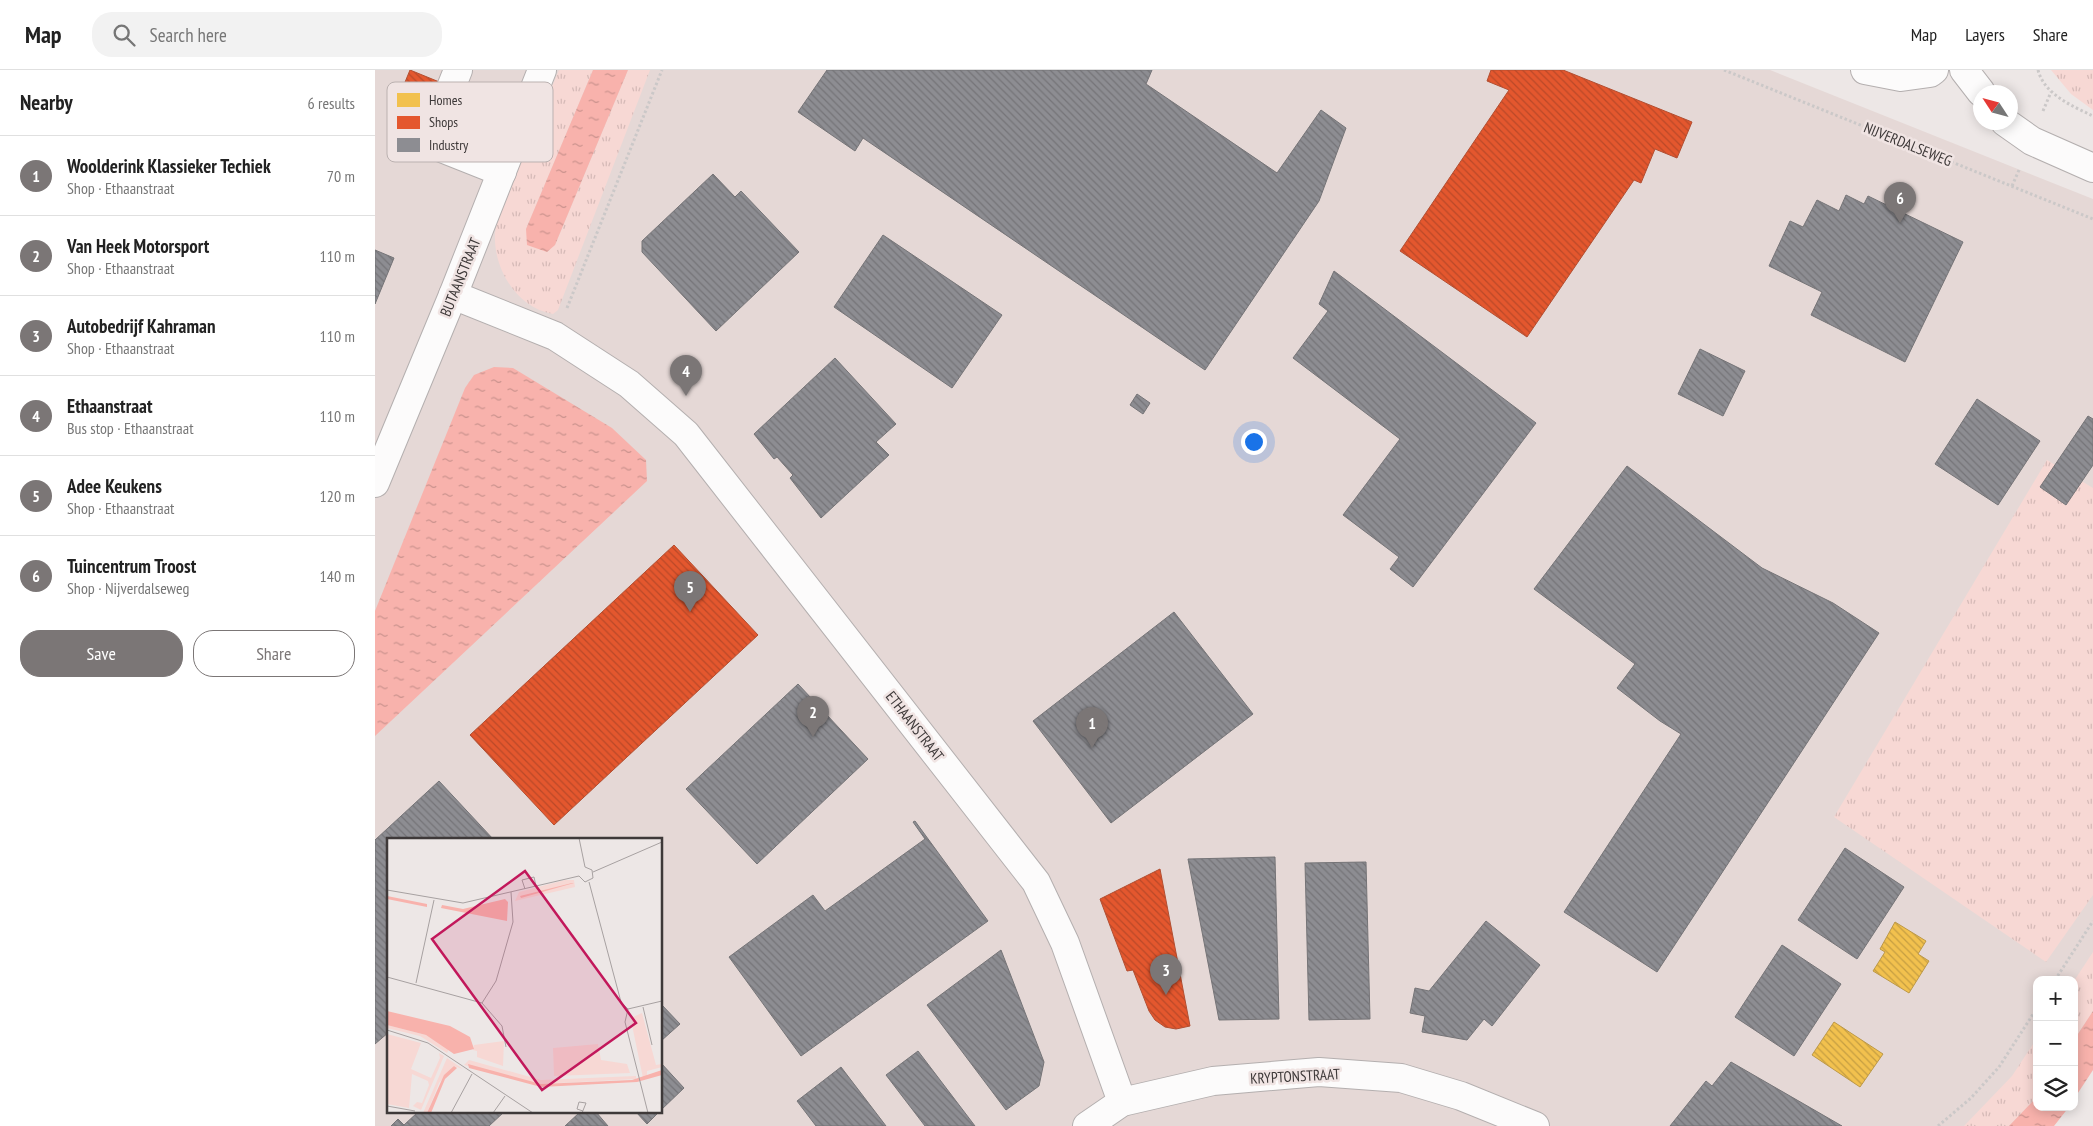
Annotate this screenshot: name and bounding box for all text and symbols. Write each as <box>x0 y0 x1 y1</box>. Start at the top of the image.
search box <box>92 12 442 57</box>
text: Map <box>25 19 62 50</box>
icon: search <box>110 21 138 49</box>
text: Search here <box>150 23 227 47</box>
text: Map <box>1911 23 1937 46</box>
text: Layers <box>1965 23 2005 46</box>
text: Share <box>2033 23 2068 46</box>
legend <box>387 82 553 162</box>
north arrow <box>1973 85 2018 130</box>
text: Nearby <box>20 89 73 116</box>
text: Homes <box>429 91 462 109</box>
text: 6 results <box>308 93 355 113</box>
text: Shops <box>429 113 458 131</box>
street label: NIJVERDALSEWEG <box>1861 118 1955 170</box>
text: Industry <box>429 136 469 154</box>
text: Woolderink Klassieker Techiek <box>67 154 271 178</box>
text: 1 <box>32 166 40 186</box>
text: 70 m <box>327 166 355 186</box>
text: Shop · Ethaanstraat <box>67 178 174 198</box>
pin: 6 <box>1884 182 1916 223</box>
text: Van Heek Motorsport <box>67 234 209 258</box>
street label: BUTAANSTRAAT <box>436 235 484 319</box>
text: 2 <box>32 246 40 266</box>
text: 110 m <box>320 246 355 266</box>
text: Shop · Ethaanstraat <box>67 258 174 278</box>
text: Autobedrijf Kahraman <box>67 314 215 338</box>
text: 3 <box>32 326 40 346</box>
text: 110 m <box>320 326 355 346</box>
text: Shop · Ethaanstraat <box>67 338 174 358</box>
pin: 4 <box>670 355 702 396</box>
text: Ethaanstraat <box>67 394 152 418</box>
text: 4 <box>32 406 40 426</box>
text: 110 m <box>320 406 355 426</box>
text: Bus stop · Ethaanstraat <box>67 418 194 438</box>
your location <box>1241 429 1267 455</box>
text: Adee Keukens <box>67 474 162 498</box>
text: 5 <box>32 486 40 506</box>
text: 120 m <box>320 486 355 506</box>
text: Shop · Ethaanstraat <box>67 498 174 518</box>
text: Tuincentrum Troost <box>67 554 196 578</box>
text: 6 <box>32 566 40 586</box>
text: 140 m <box>320 566 355 586</box>
pin: 5 <box>674 571 706 612</box>
text: Shop · Nijverdalseweg <box>67 578 189 598</box>
button: Save <box>20 630 183 677</box>
button: Share <box>193 630 355 677</box>
street label: ETHAANSTRAAT <box>882 687 948 765</box>
pin: 2 <box>797 696 829 737</box>
pin: 1 <box>1076 707 1108 748</box>
inset map <box>387 838 663 1114</box>
pin: 3 <box>1150 954 1182 995</box>
map controls <box>2033 976 2078 1111</box>
button: + <box>2033 976 2078 1021</box>
button: − <box>2033 1021 2078 1066</box>
street label: KRYPTONSTRAAT <box>1250 1064 1341 1088</box>
button: layers <box>2033 1066 2078 1111</box>

